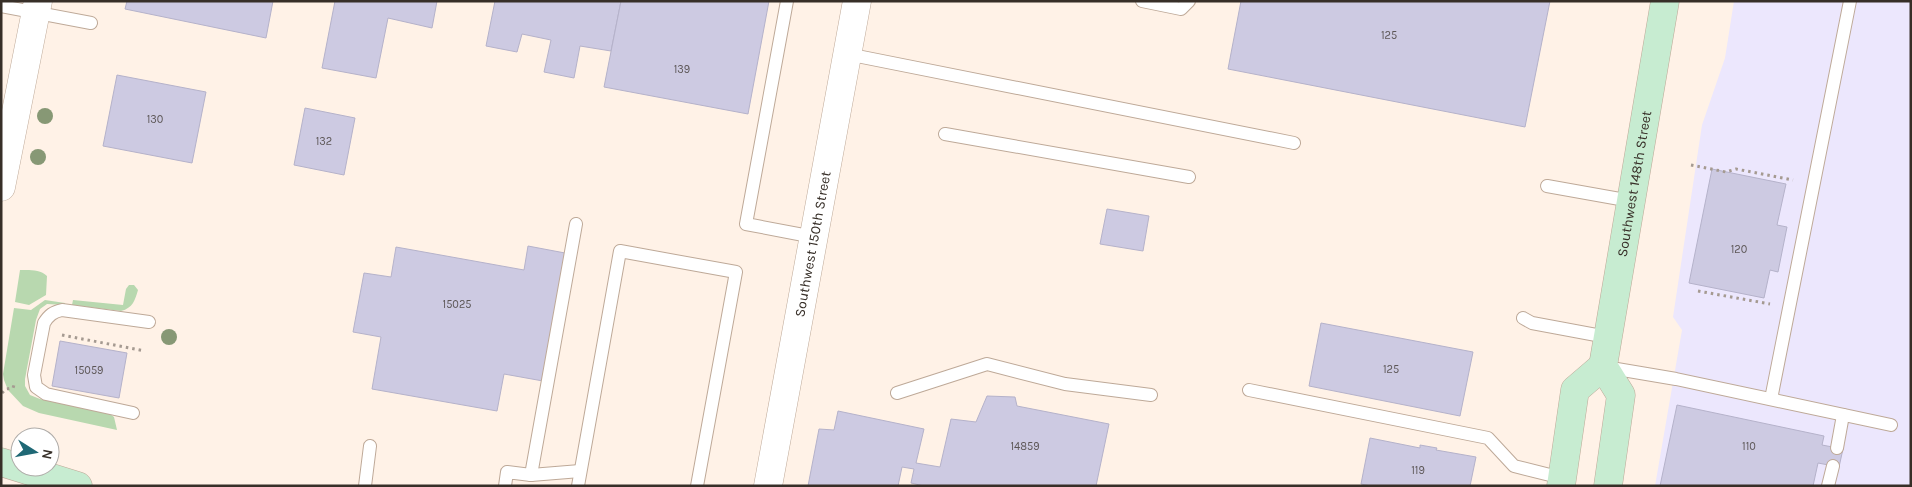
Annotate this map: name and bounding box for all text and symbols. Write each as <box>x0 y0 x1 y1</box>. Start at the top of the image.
house number: 125 <box>1381 29 1397 42</box>
house number: 139 <box>674 63 690 76</box>
street label: Southwest 148th Street <box>1613 109 1655 258</box>
house number: 130 <box>147 113 163 126</box>
house number: 132 <box>316 135 332 148</box>
street label: Southwest 150th Street <box>791 170 834 318</box>
house number: 120 <box>1731 243 1747 256</box>
house number: 15025 <box>443 298 471 311</box>
house number: 125 <box>1383 363 1399 376</box>
house number: 15059 <box>75 364 103 377</box>
north arrow <box>10 427 60 477</box>
house number: 14859 <box>1010 440 1040 453</box>
house number: 110 <box>1742 440 1756 453</box>
text: N <box>38 448 57 461</box>
house number: 119 <box>1411 464 1425 477</box>

